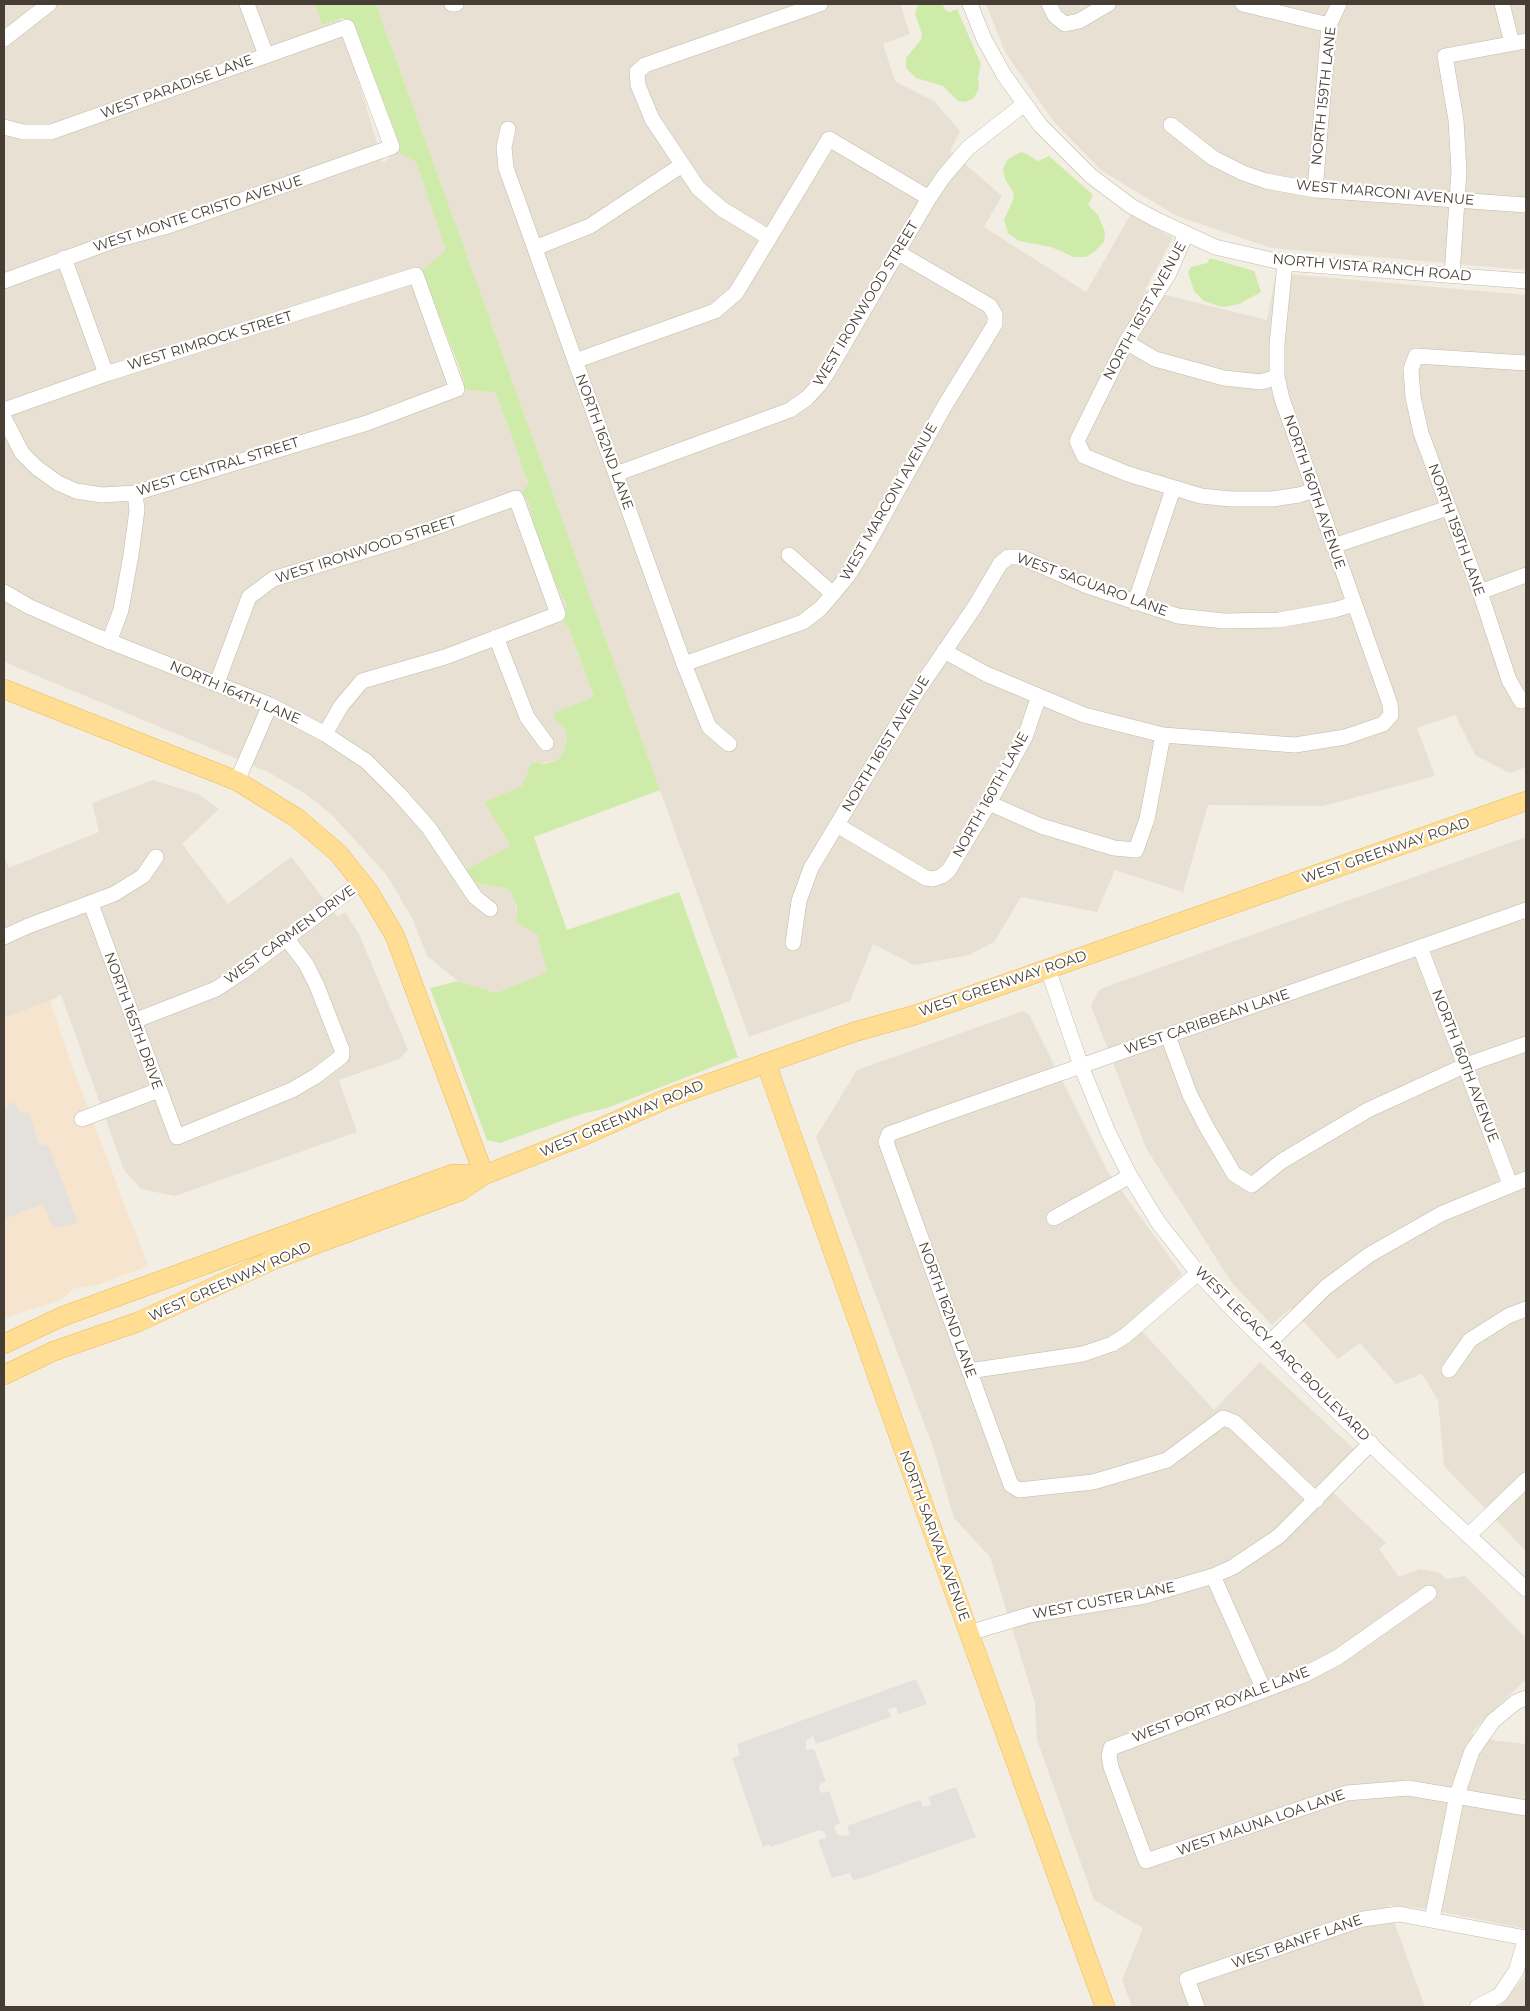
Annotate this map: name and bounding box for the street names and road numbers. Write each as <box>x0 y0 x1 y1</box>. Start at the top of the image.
street label: NORTH 159TH LANE <box>1308 26 1340 166</box>
street label: WEST PARADISE LANE <box>98 52 256 122</box>
street label: WEST MONTE CRISTO AVENUE <box>91 172 305 256</box>
street label: WEST MARCONI AVENUE <box>1295 177 1475 209</box>
street label: WEST IRONWOOD STREET <box>810 218 922 390</box>
street label: NORTH 161ST AVENUE <box>1100 239 1190 383</box>
street label: NORTH VISTA RANCH ROAD <box>1272 251 1472 285</box>
street label: WEST RIMROCK STREET <box>126 308 294 374</box>
street label: NORTH 162ND LANE <box>572 372 636 512</box>
street label: NORTH 160TH AVENUE <box>1280 413 1348 571</box>
street label: WEST MARCONI AVENUE <box>837 420 941 584</box>
street label: WEST CENTRAL STREET <box>135 434 301 500</box>
street label: NORTH 159TH LANE <box>1424 462 1488 598</box>
street label: WEST IRONWOOD STREET <box>273 513 459 587</box>
street label: WEST SAGUARO LANE <box>1014 550 1170 620</box>
street label: NORTH 164TH LANE <box>167 658 303 728</box>
street label: NORTH 161ST AVENUE <box>839 673 933 815</box>
street label: NORTH 160TH LANE <box>950 729 1032 861</box>
street label: WEST GREENWAY ROAD <box>1300 814 1472 888</box>
street label: WEST CARMEN DRIVE <box>221 882 359 988</box>
street label: WEST GREENWAY ROAD <box>917 947 1089 1021</box>
street label: NORTH 165TH DRIVE <box>100 950 166 1092</box>
street label: WEST CARIBBEAN LANE <box>1122 986 1292 1058</box>
street label: NORTH 160TH AVENUE <box>1428 987 1502 1145</box>
street label: WEST GREENWAY ROAD <box>538 1077 706 1161</box>
street label: WEST GREENWAY ROAD <box>146 1239 314 1325</box>
street label: NORTH 162ND LANE <box>915 1240 979 1380</box>
street label: WEST LEGACY PARC BOULEVARD <box>1191 1263 1373 1445</box>
street label: NORTH SARIVAL AVENUE <box>895 1448 973 1624</box>
street label: WEST CUSTER LANE <box>1031 1579 1177 1623</box>
street label: WEST PORT ROYALE LANE <box>1130 1663 1312 1747</box>
street label: WEST MAUNA LOA LANE <box>1175 1786 1347 1860</box>
street label: WEST BANFF LANE <box>1229 1912 1365 1972</box>

